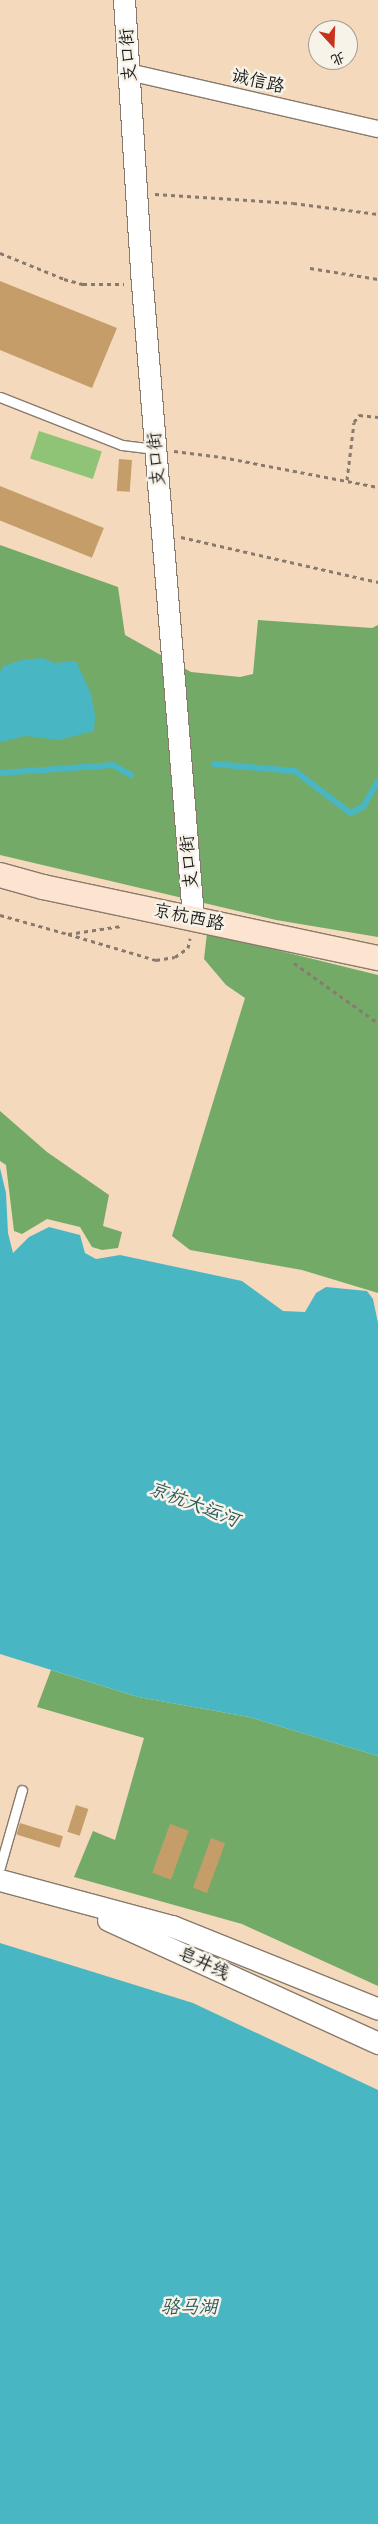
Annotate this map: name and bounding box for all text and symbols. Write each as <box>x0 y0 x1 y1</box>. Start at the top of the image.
north arrow <box>308 20 358 70</box>
street label: 支口街 <box>115 27 141 83</box>
text: 北 <box>328 48 347 69</box>
street label: 诚信路 <box>229 64 287 98</box>
street label: 支口街 <box>143 431 169 487</box>
street label: 支口街 <box>176 834 202 890</box>
street label: 京杭西路 <box>152 899 226 935</box>
water label: 京杭大运河 <box>146 1476 242 1532</box>
street label: 皂井线 <box>175 1942 233 1984</box>
water label: 骆马湖 <box>161 2296 217 2318</box>

